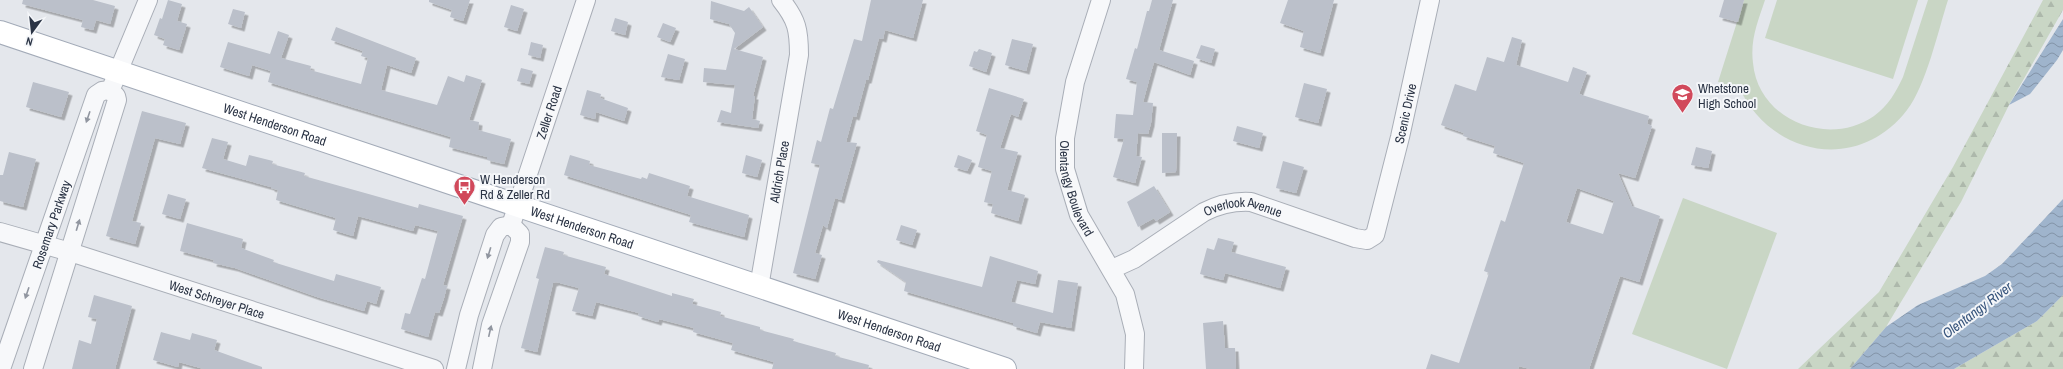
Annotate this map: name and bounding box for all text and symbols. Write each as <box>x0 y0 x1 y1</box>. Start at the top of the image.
north arrow <box>12 12 52 52</box>
text: N <box>24 34 34 49</box>
place label: Whetstone High School <box>1698 80 1756 112</box>
street label: Scenic Drive <box>1391 82 1420 145</box>
school or university icon: Whetstone High School <box>1669 82 1695 115</box>
street label: Zeller Road <box>532 83 566 141</box>
street label: West Henderson Road <box>221 99 329 150</box>
one-way arrow <box>85 112 91 124</box>
street label: Aldrich Place <box>765 139 793 205</box>
street label: Olentangy Boulevard <box>1056 140 1097 239</box>
place label: W Henderson Rd & Zeller Rd <box>480 171 550 203</box>
bus stop icon: W Henderson Rd & Zeller Rd <box>452 173 478 206</box>
street label: Rosemary Parkway <box>28 177 75 271</box>
street label: Overlook Avenue <box>1201 194 1284 221</box>
street label: West Henderson Road <box>528 202 636 253</box>
one-way arrow <box>75 219 81 231</box>
one-way arrow <box>486 247 492 259</box>
street label: West Schreyer Place <box>167 276 267 323</box>
water label: Olentangy River <box>1938 277 2016 342</box>
one-way arrow <box>24 287 30 299</box>
street label: West Henderson Road <box>835 305 943 356</box>
one-way arrow <box>488 325 494 337</box>

